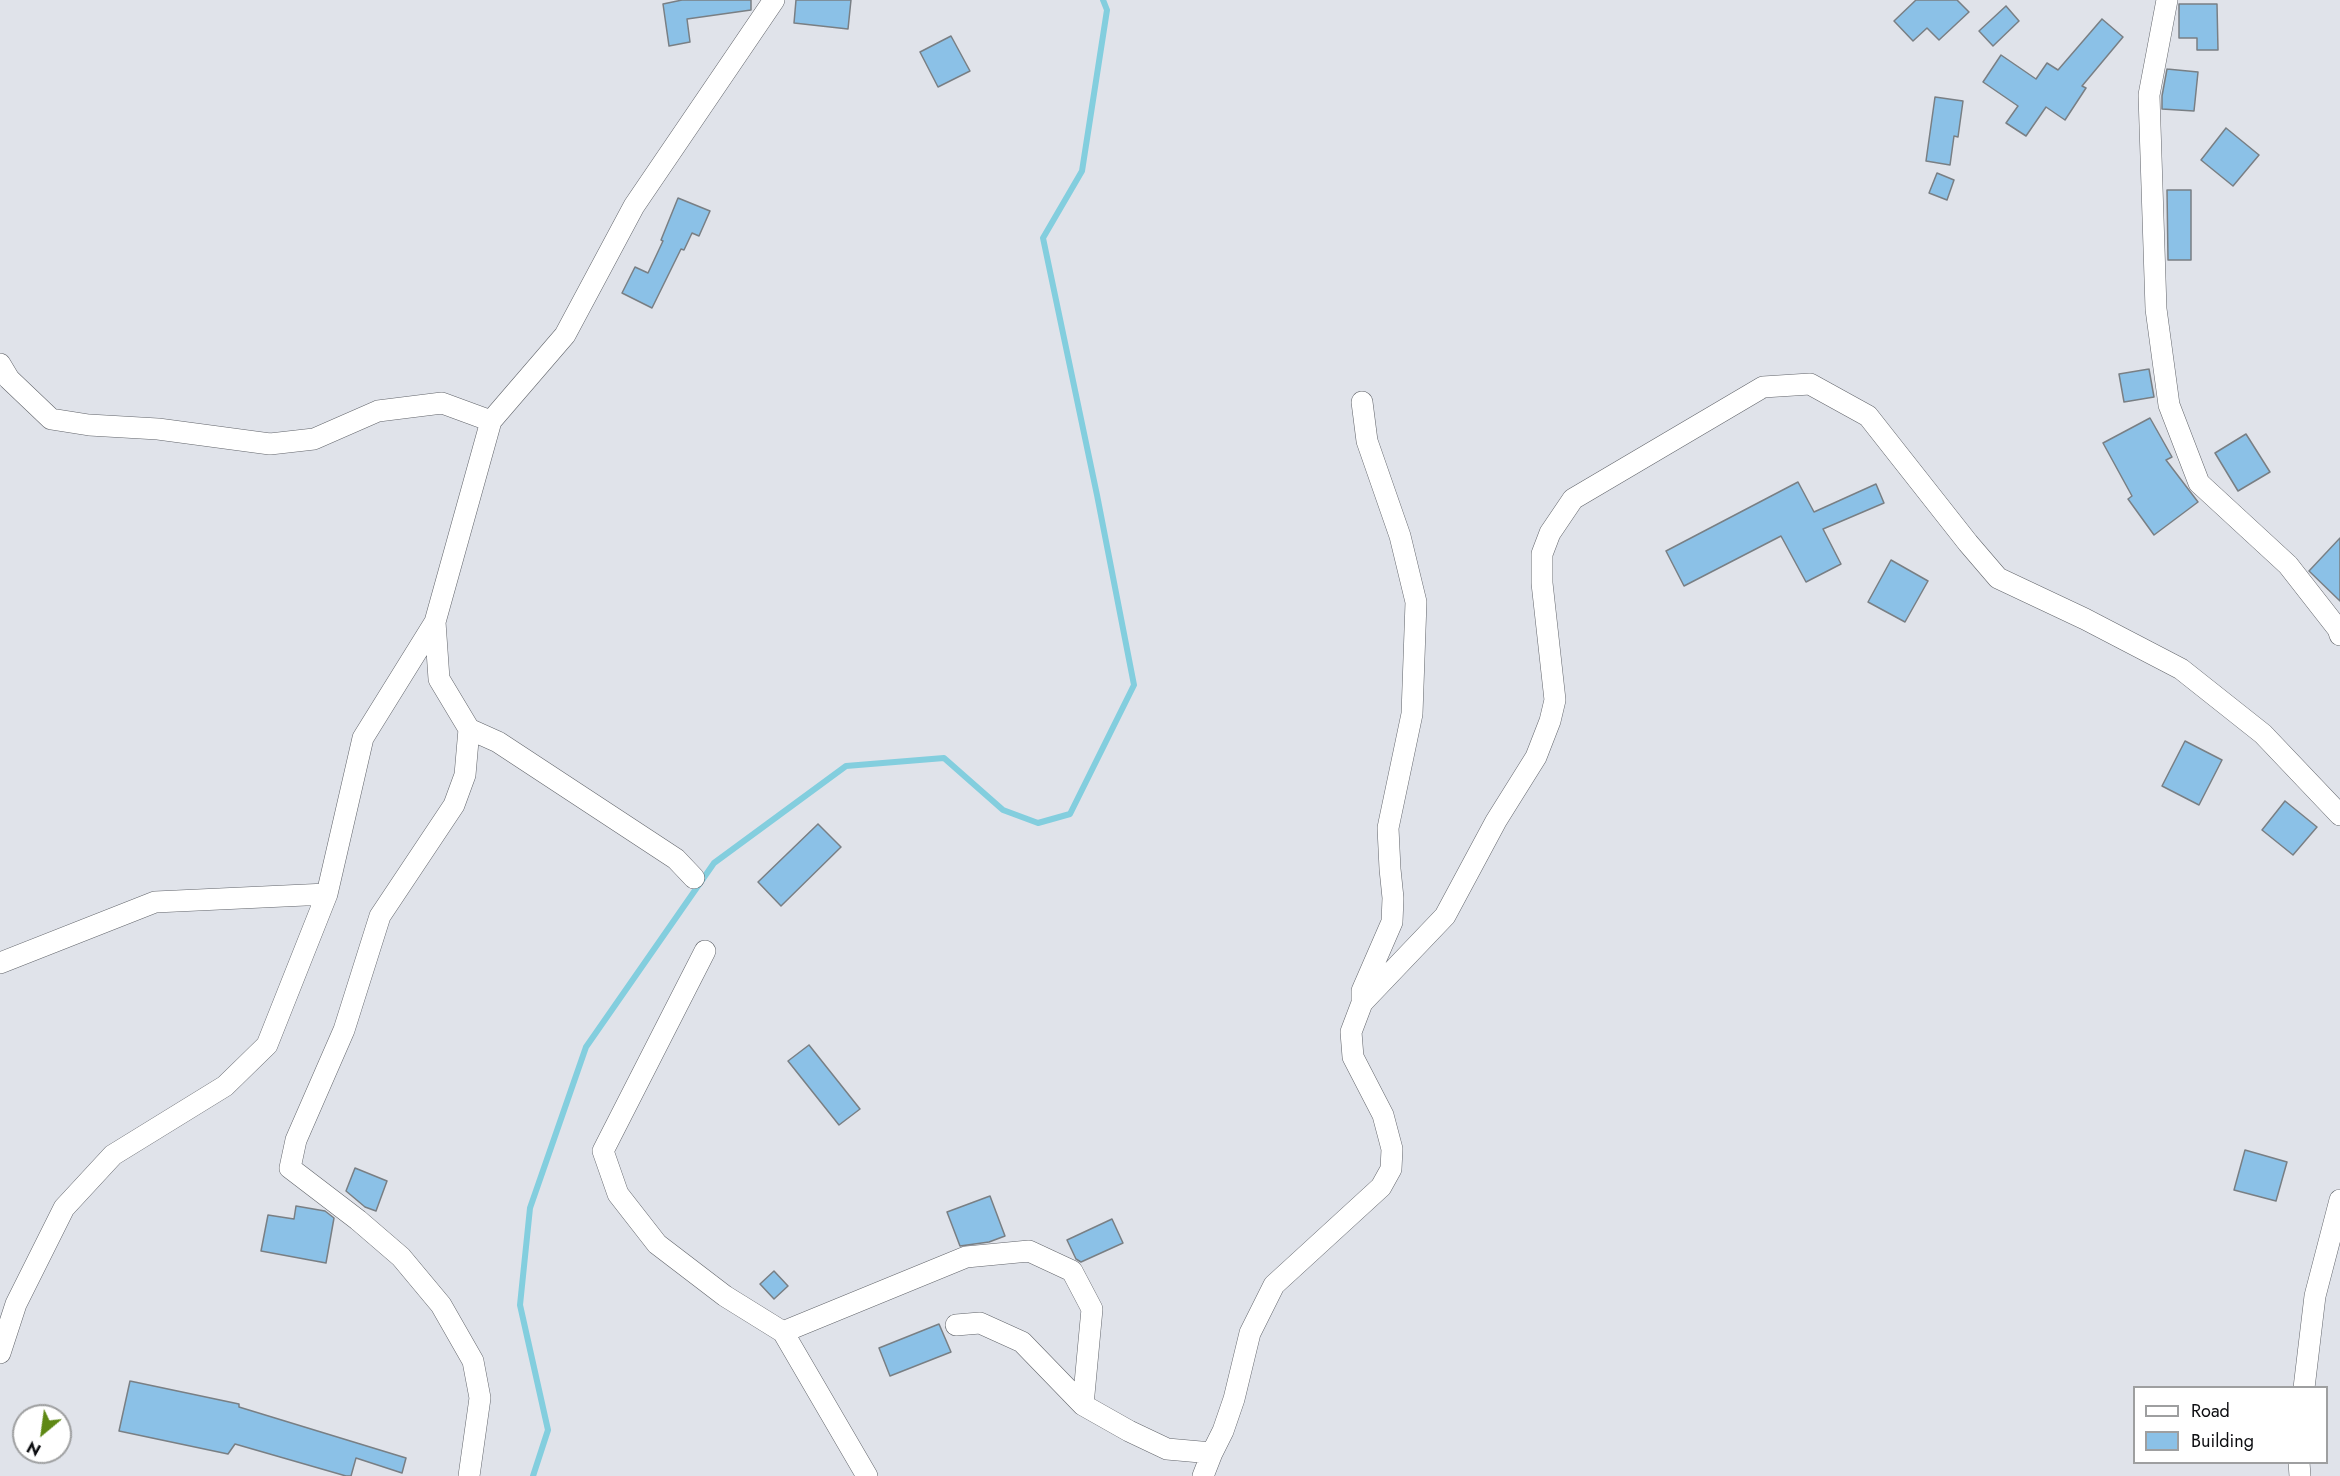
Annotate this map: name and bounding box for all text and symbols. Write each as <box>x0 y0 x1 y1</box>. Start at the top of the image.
legend <box>2133 1386 2328 1464</box>
text: Road <box>2191 1398 2230 1424</box>
north arrow <box>12 1404 72 1464</box>
text: Building <box>2191 1428 2254 1454</box>
text: N <box>23 1435 45 1462</box>

